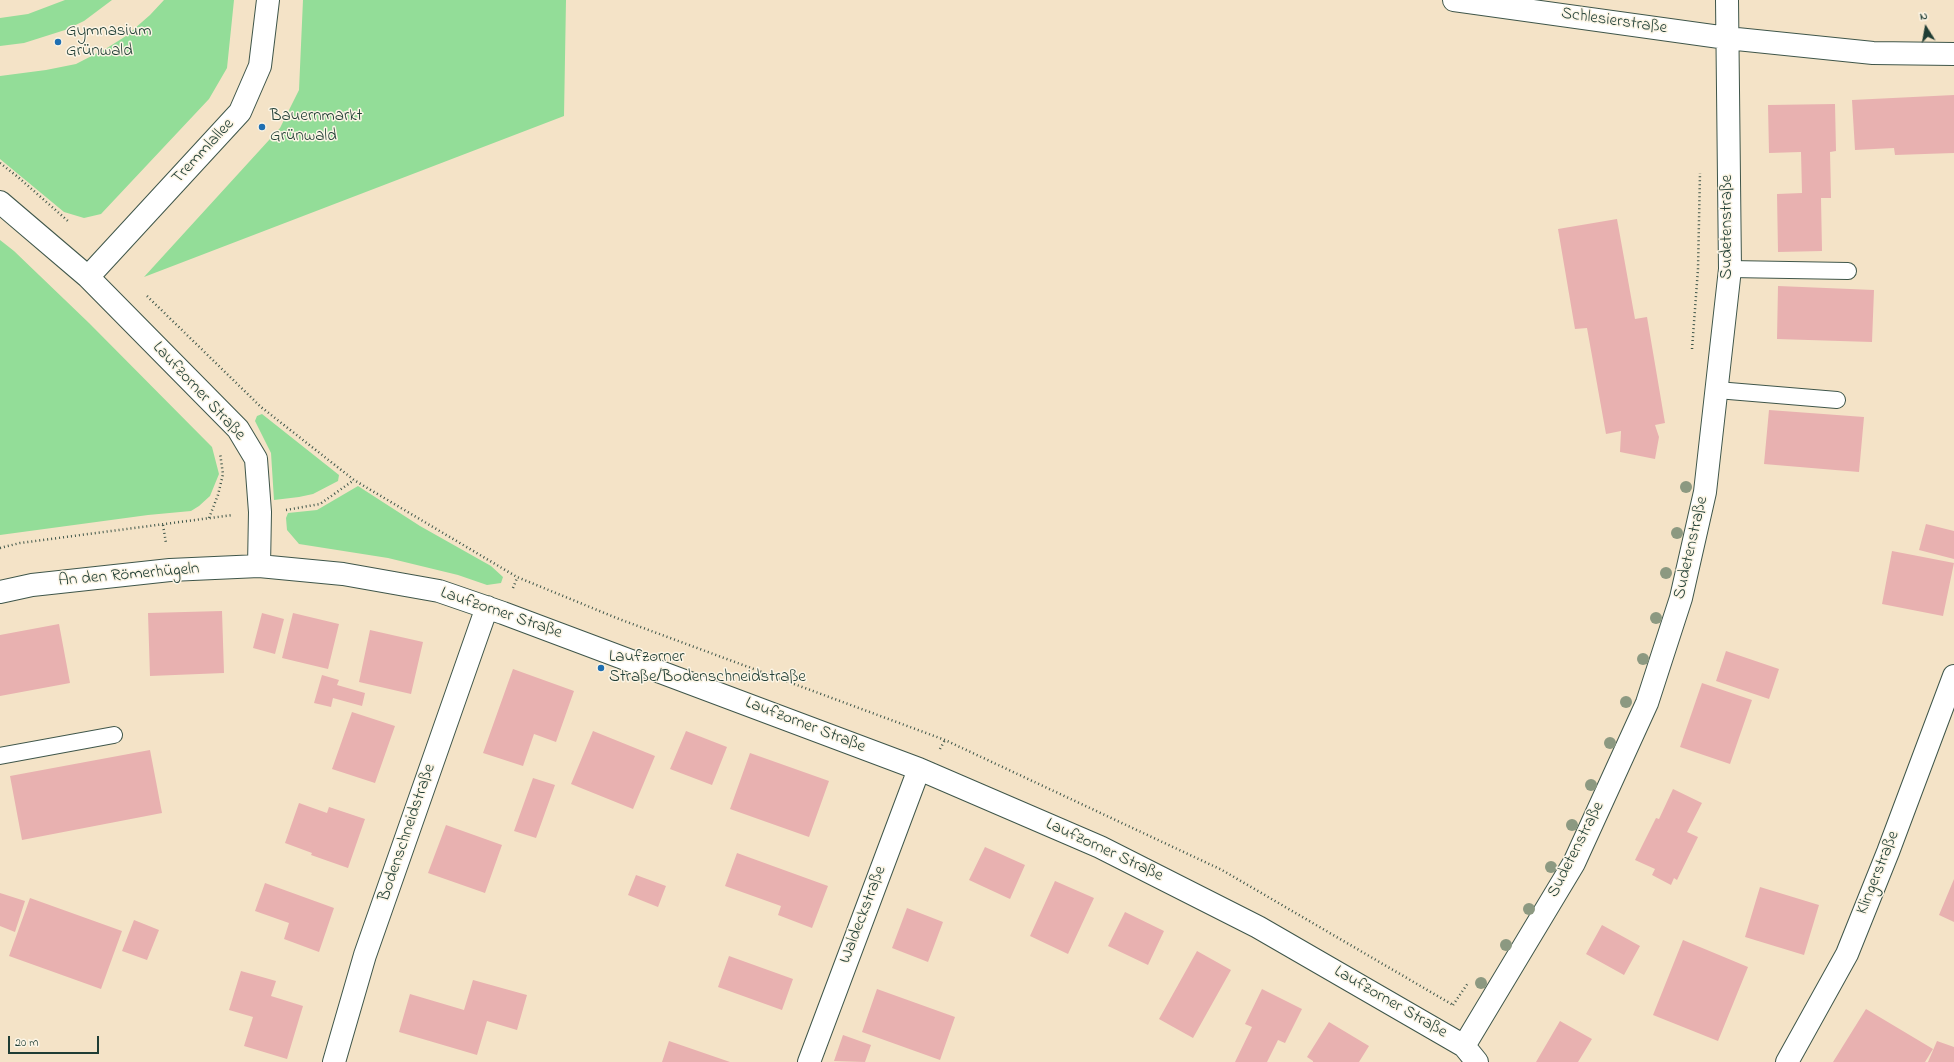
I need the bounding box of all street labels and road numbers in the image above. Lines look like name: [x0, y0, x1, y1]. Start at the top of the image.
street label: Schlesierstraße: [1560, 4, 1668, 40]
street label: Tremmlallee: [169, 115, 239, 189]
street label: Sudetenstraße: [1718, 175, 1738, 279]
street label: Laufzorner Straße: [147, 338, 249, 446]
street label: Sudetenstraße: [1670, 495, 1714, 601]
street label: An den Römerhügeln: [58, 560, 200, 592]
street label: Laufzorner Straße: [437, 584, 565, 644]
street label: Laufzorner Straße: [742, 694, 868, 758]
street label: Bodenschneidstraße: [375, 762, 441, 904]
street label: Sudetenstraße: [1544, 799, 1610, 901]
street label: Laufzorner Straße: [1042, 815, 1166, 887]
street label: Klingerstraße: [1853, 828, 1905, 918]
street label: Waldeckstraße: [836, 863, 892, 967]
street label: Laufzorner Straße: [1330, 962, 1450, 1044]

